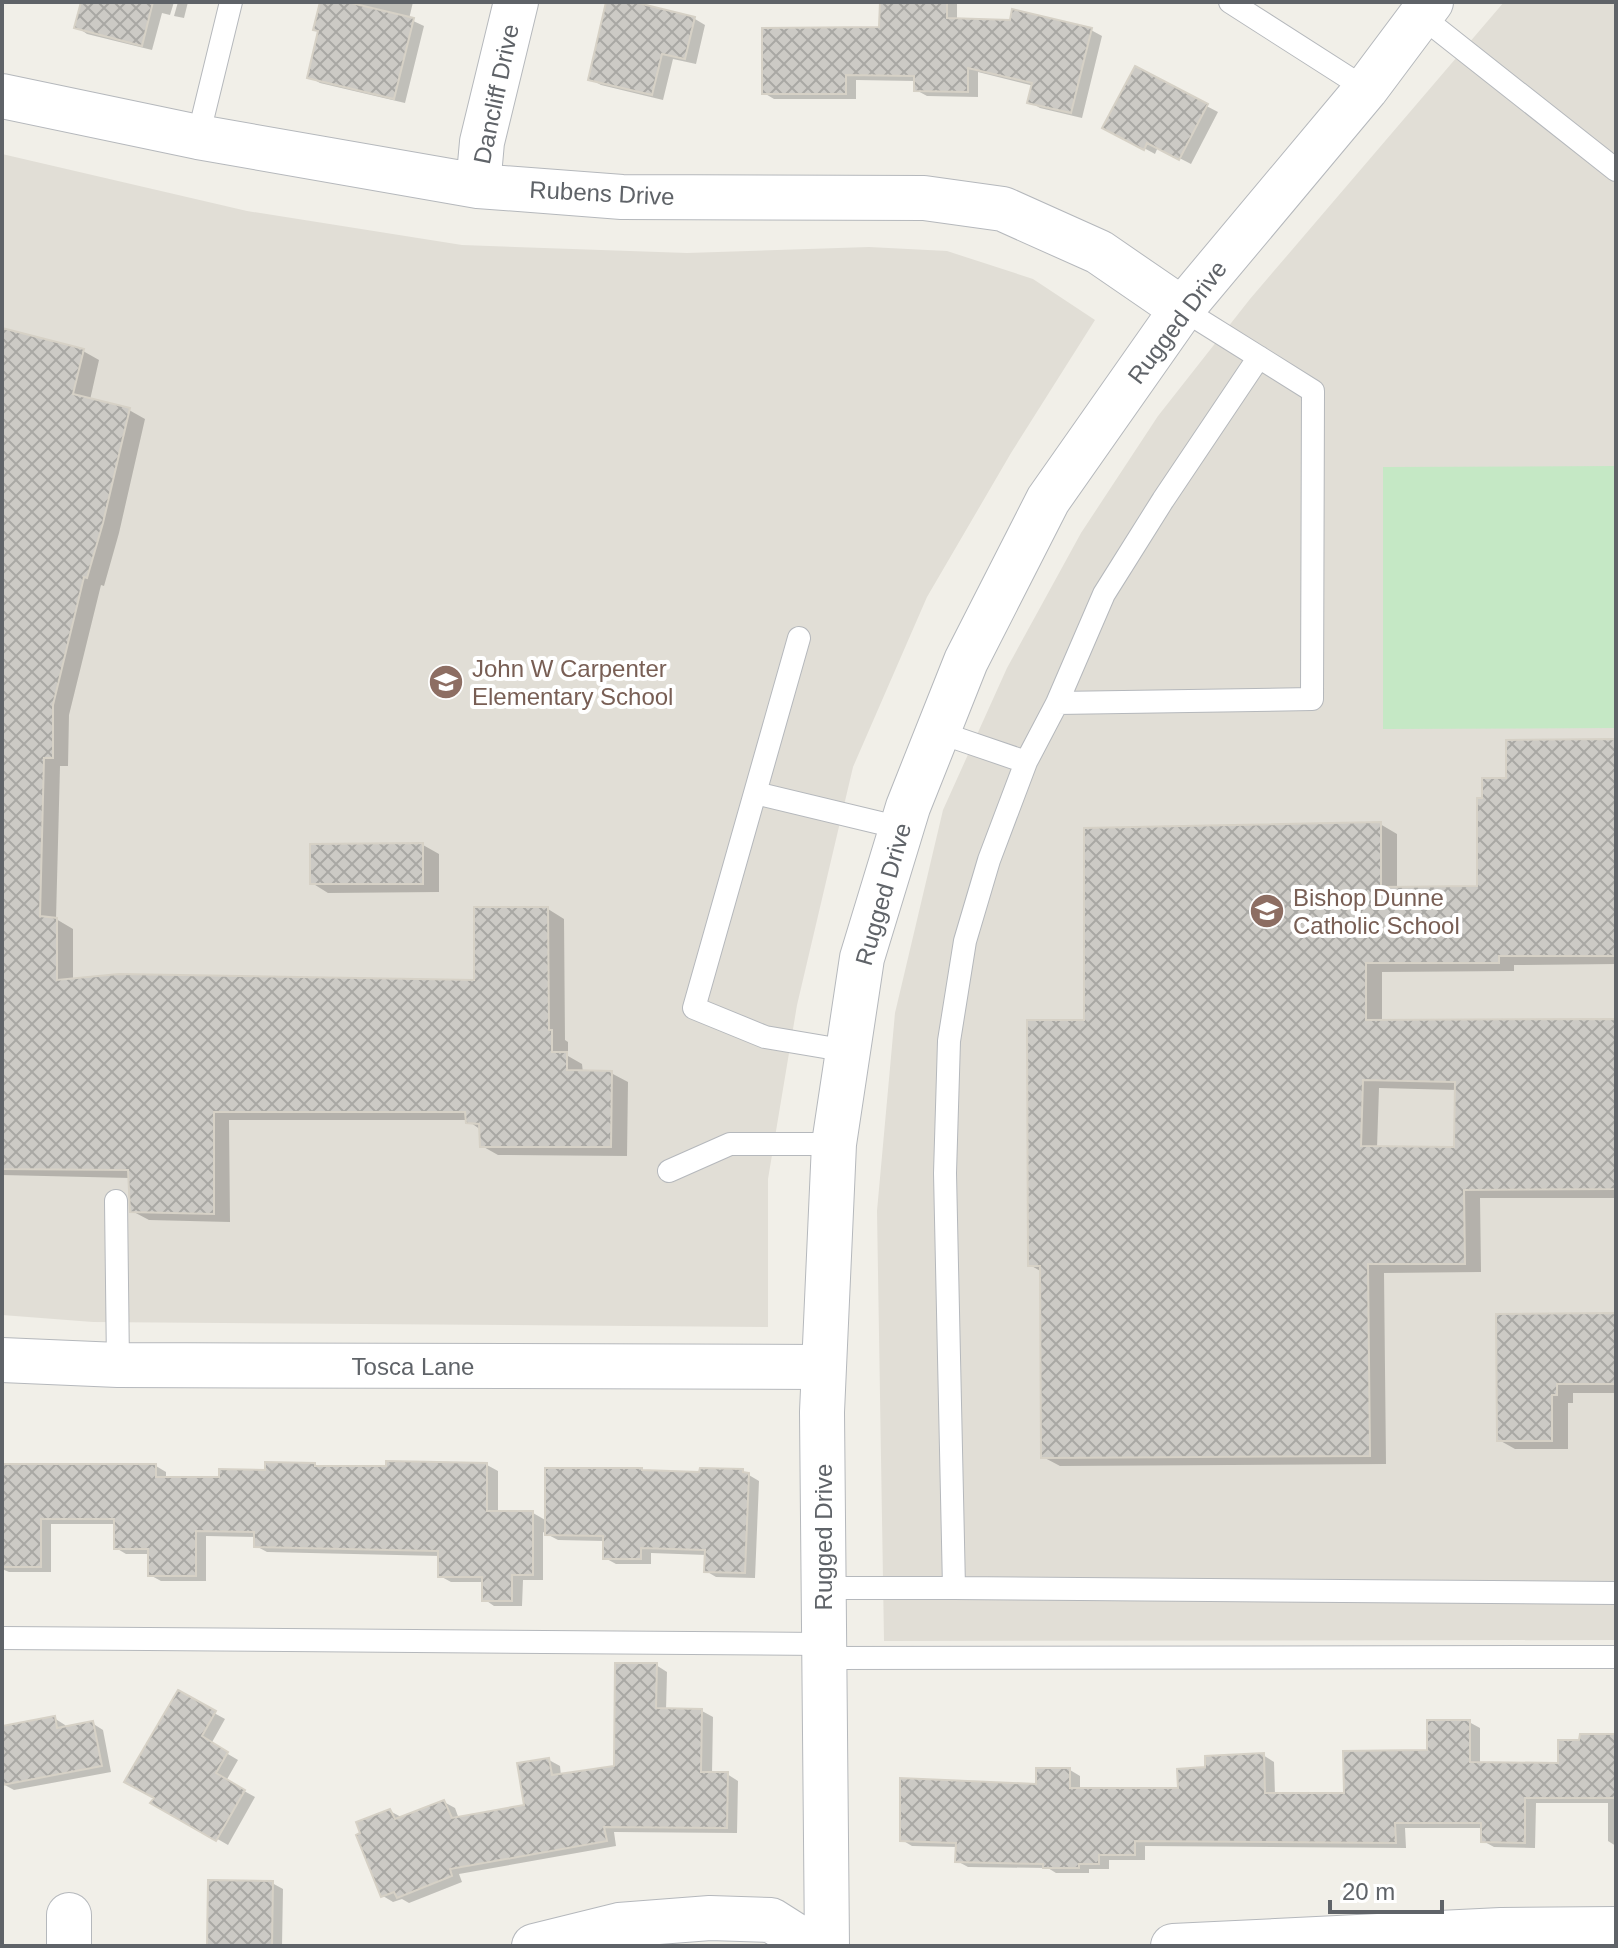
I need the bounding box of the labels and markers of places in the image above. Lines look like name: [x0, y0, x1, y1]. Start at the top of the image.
place label: John W Carpenter Elementary School: [472, 655, 673, 710]
school or university icon: John W Carpenter Elementary School: [427, 663, 465, 701]
place label: Bishop Dunne Catholic School: [1293, 884, 1460, 939]
school or university icon: Bishop Dunne Catholic School: [1248, 892, 1286, 930]

